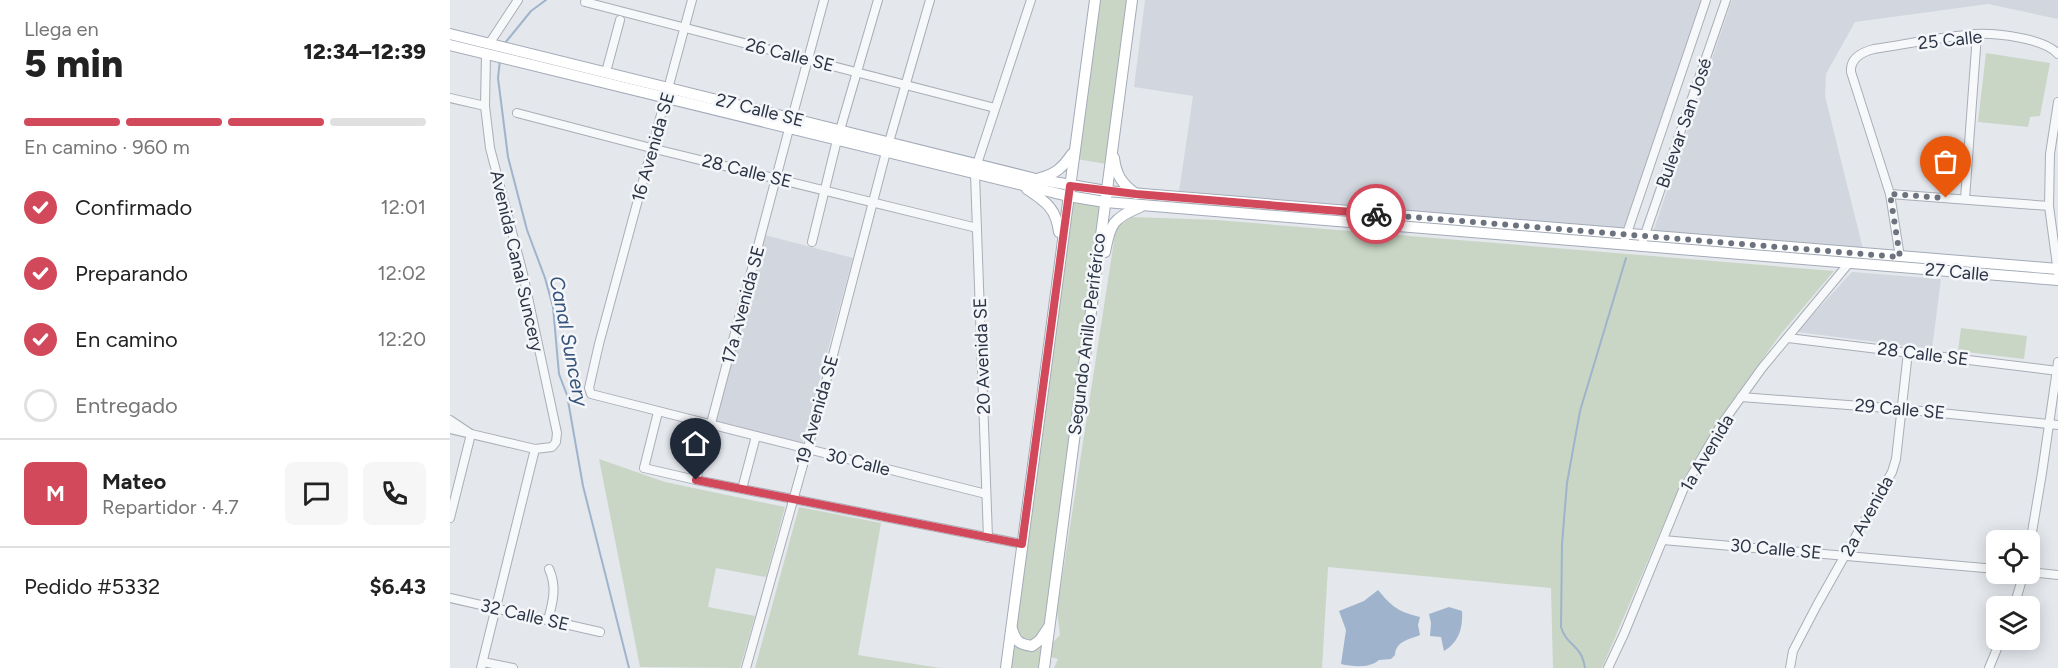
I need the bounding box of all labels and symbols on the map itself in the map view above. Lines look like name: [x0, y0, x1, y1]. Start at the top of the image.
street label: 25 Calle: [1917, 26, 1984, 54]
street label: 26 Calle SE: [743, 33, 837, 77]
street label: Bulevar San José: [1651, 55, 1717, 191]
street label: 27 Calle SE: [714, 88, 806, 132]
street label: 16 Avenida SE: [627, 90, 679, 204]
pin: [1920, 136, 1971, 198]
street label: 28 Calle SE: [700, 149, 794, 193]
street label: Avenida Canal Suncery: [485, 168, 549, 354]
courier: [1346, 184, 1406, 244]
street label: Segundo Anillo Periférico: [1064, 232, 1110, 436]
street label: 17a Avenida SE: [717, 243, 769, 367]
street label: 27 Calle: [1924, 258, 1990, 286]
water label: Canal Suncery: [545, 274, 594, 410]
street label: 20 Avenida SE: [969, 297, 995, 415]
street label: 28 Calle SE: [1876, 337, 1970, 371]
street label: 19 Avenida SE: [791, 353, 843, 467]
street label: 29 Calle SE: [1854, 394, 1946, 424]
street label: 1a Avenida: [1675, 410, 1739, 496]
pin: [670, 418, 721, 480]
street label: 30 Calle: [823, 443, 893, 481]
street label: 2a Avenida: [1836, 472, 1898, 560]
street label: 30 Calle SE: [1729, 534, 1823, 564]
street label: 32 Calle SE: [478, 594, 572, 636]

